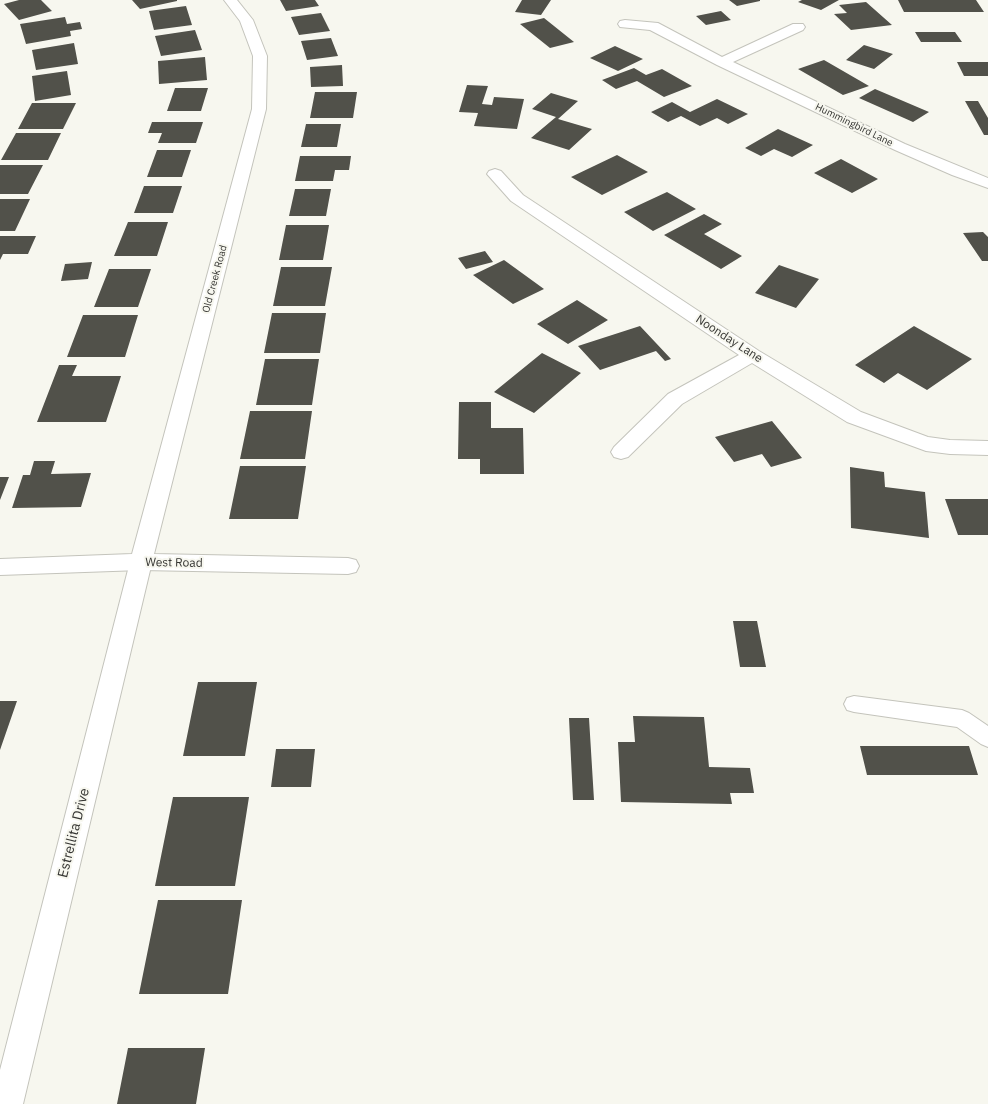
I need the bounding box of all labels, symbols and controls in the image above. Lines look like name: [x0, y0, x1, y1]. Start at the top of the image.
street label: Hummingbird Lane: [813, 101, 895, 149]
street label: Old Creek Road: [200, 244, 230, 314]
street label: Noonday Lane: [693, 312, 765, 366]
street label: West Road: [145, 555, 203, 571]
street label: Estrellita Drive: [55, 786, 93, 880]

